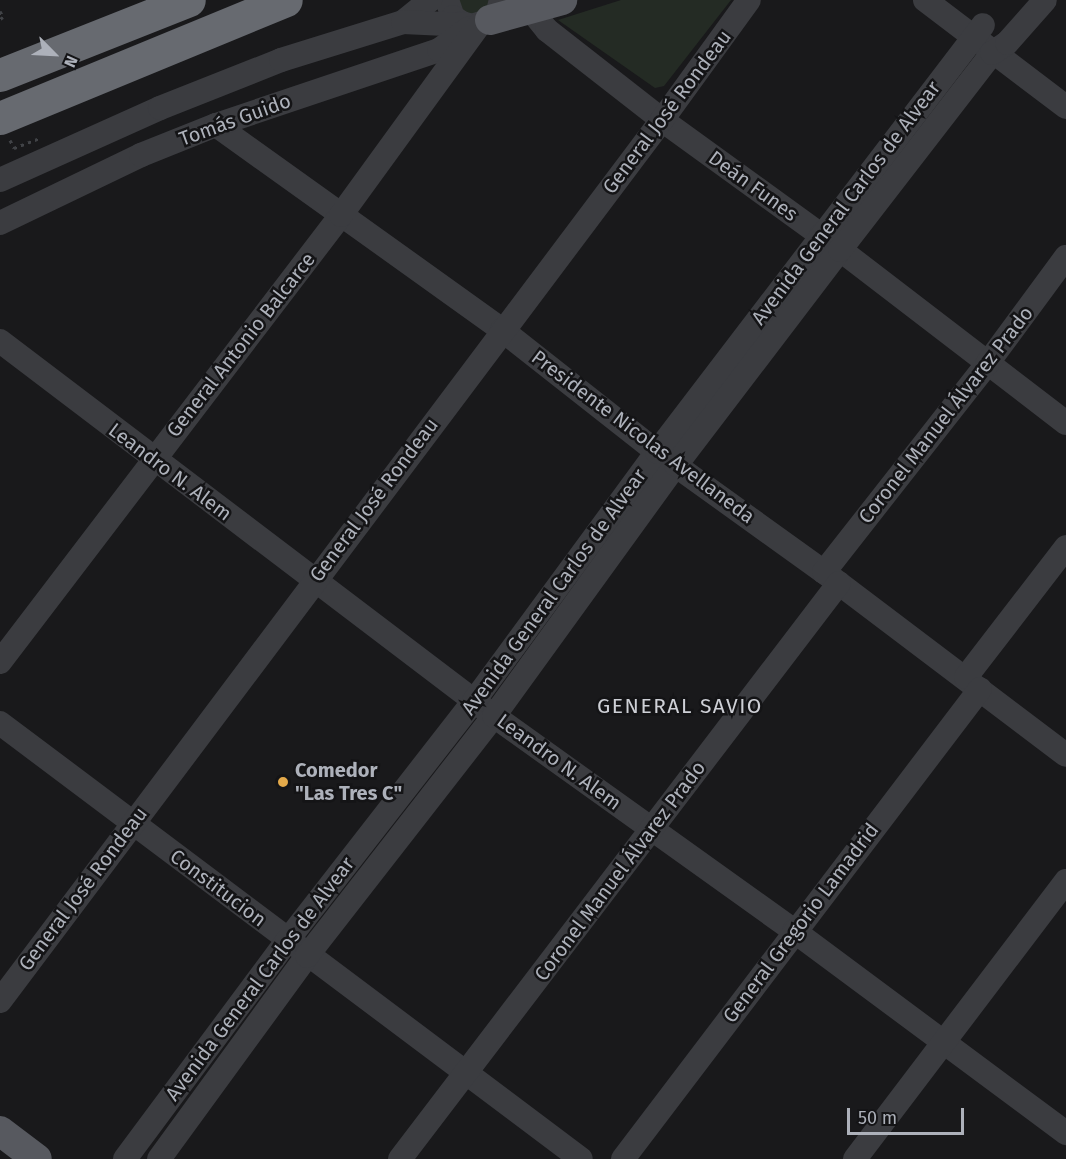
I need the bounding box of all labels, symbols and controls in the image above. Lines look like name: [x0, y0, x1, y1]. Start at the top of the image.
north arrow: [24, 24, 84, 84]
street label: General José Rondeau: [598, 25, 736, 199]
text: N: [60, 53, 82, 70]
street label: Avenida General Carlos de Alvear: [747, 77, 945, 329]
street label: Tomás Guido: [176, 89, 294, 151]
street label: Deán Funes: [704, 146, 802, 226]
street label: General Antonio Balcarce: [162, 248, 320, 442]
street label: Coronel Manuel Álvarez Prado: [854, 302, 1038, 528]
street label: Presidente Nicolas Avellaneda: [527, 345, 759, 529]
street label: General José Rondeau: [305, 413, 443, 587]
street label: Leandro N. Alem: [104, 418, 236, 526]
street label: Avenida General Carlos de Alvear: [457, 464, 651, 720]
district label: GENERAL SAVIO: [597, 693, 763, 719]
street label: Leandro N. Alem: [492, 709, 626, 815]
street label: Coronel Manuel Álvarez Prado: [529, 756, 711, 986]
place label: Comedor "Las Tres C": [295, 759, 402, 806]
marker: Comedor "Las Tres C": [276, 775, 290, 789]
street label: General José Rondeau: [14, 802, 152, 976]
street label: General Gregorio Lamadrid: [718, 818, 884, 1028]
street label: Constitucion: [165, 844, 271, 932]
street label: Avenida General Carlos de Alvear: [161, 853, 359, 1105]
scale bar: [850, 1096, 967, 1134]
text: 50 m: [858, 1107, 897, 1129]

